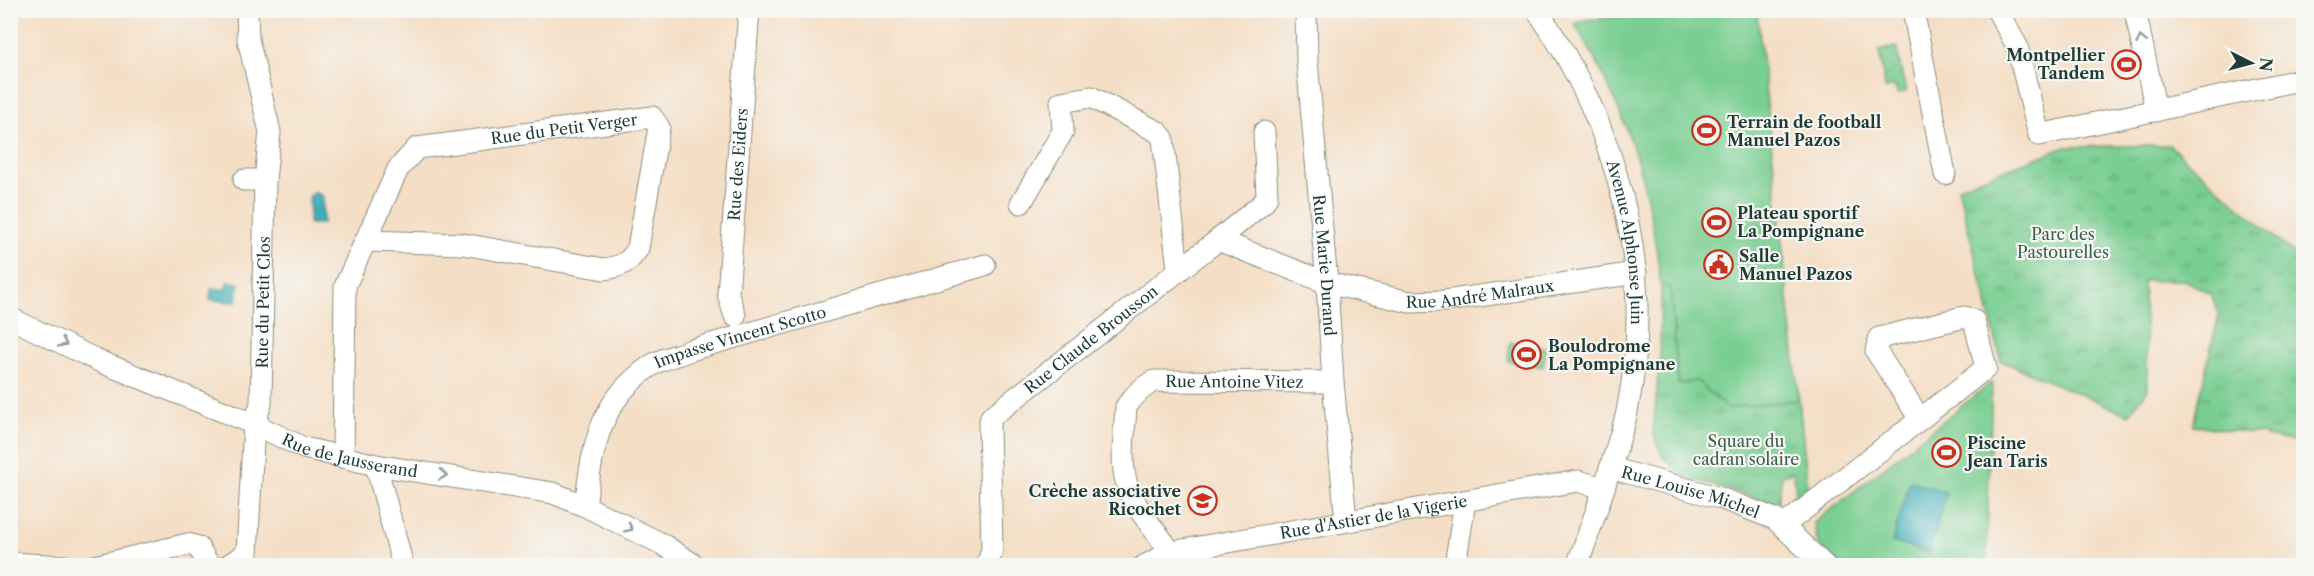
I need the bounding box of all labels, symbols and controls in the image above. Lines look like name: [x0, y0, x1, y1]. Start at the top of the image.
north arrow: [2221, 33, 2281, 93]
one-way arrow: [2135, 35, 2148, 45]
place label: Montpellier Tandem: [2006, 45, 2105, 83]
sports icon: Montpellier Tandem: [2110, 48, 2142, 80]
text: N: [2255, 57, 2277, 73]
street label: Rue des Eiders: [723, 107, 752, 222]
street label: Rue du Petit Verger: [490, 109, 639, 148]
place label: Terrain de football Manuel Pazos: [1727, 112, 1882, 150]
sports icon: Terrain de football Manuel Pazos: [1690, 115, 1722, 147]
street label: Avenue Alphonse Juin: [1602, 156, 1647, 325]
street label: Rue Marie Durand: [1309, 194, 1340, 337]
place label: Plateau sportif La Pompignane: [1737, 203, 1865, 241]
sports icon: Plateau sportif La Pompignane: [1700, 206, 1732, 238]
park label: Parc des Pastourelles: [2017, 224, 2109, 262]
street label: Rue du Petit Clos: [252, 236, 274, 368]
place label: Salle Manuel Pazos: [1739, 246, 1852, 284]
public building icon: Salle Manuel Pazos: [1702, 249, 1734, 281]
street label: Rue André Malraux: [1406, 275, 1556, 312]
street label: Rue Claude Brousson: [1020, 281, 1162, 398]
street label: Impasse Vincent Scotto: [651, 301, 829, 372]
one-way arrow: [57, 336, 68, 348]
place label: Boulodrome La Pompignane: [1548, 336, 1676, 374]
sports icon: Boulodrome La Pompignane: [1511, 339, 1543, 371]
street label: Rue Antoine Vitez: [1165, 371, 1304, 392]
street label: Rue de Jausserand: [279, 429, 419, 481]
park label: Square du cadran solaire: [1693, 431, 1799, 469]
place label: Piscine Jean Taris: [1964, 433, 2048, 471]
sports icon: Piscine Jean Taris: [1930, 436, 1962, 468]
street label: Rue Louise Michel: [1619, 462, 1763, 522]
one-way arrow: [439, 469, 448, 481]
place label: Crèche associative Ricochet: [1029, 481, 1182, 519]
school or university icon: Crèche associative Ricochet: [1186, 484, 1218, 516]
street label: Rue d'Astier de la Vigerie: [1278, 490, 1469, 543]
one-way arrow: [623, 521, 634, 532]

